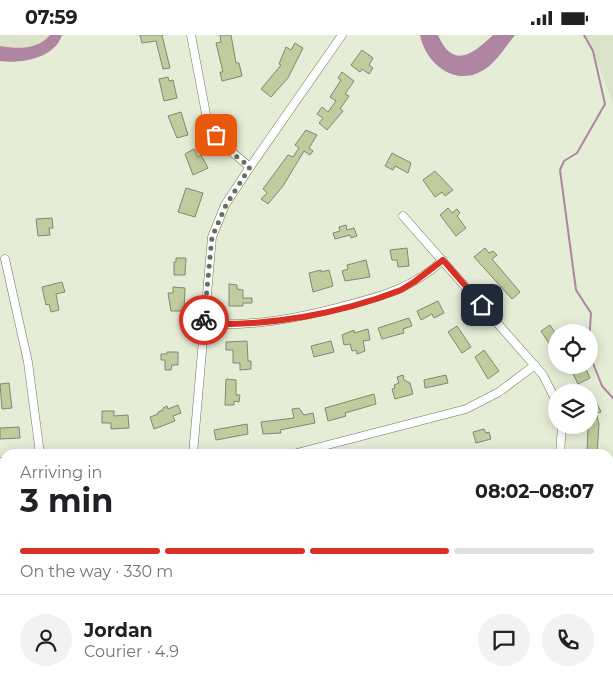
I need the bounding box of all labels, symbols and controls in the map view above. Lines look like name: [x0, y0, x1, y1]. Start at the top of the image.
text: 07:59: [25, 6, 78, 29]
pin: [195, 114, 237, 156]
icon: bag: [202, 121, 230, 149]
pin: [461, 284, 503, 326]
icon: home: [468, 291, 496, 319]
courier: [179, 295, 229, 345]
icon: bike: [190, 306, 218, 334]
map controls: [548, 324, 598, 434]
button: locate: [548, 324, 598, 374]
button: layers: [548, 384, 598, 434]
text: Arriving in: [20, 463, 102, 482]
text: 08:02–08:07: [475, 480, 594, 503]
text: 3 min: [20, 481, 113, 520]
text: On the way · 330 m: [20, 562, 173, 581]
button: person: [20, 614, 72, 666]
button: chat: [478, 614, 530, 666]
button: phone: [542, 614, 594, 666]
text: Jordan: [84, 619, 153, 642]
text: Courier · 4.9: [84, 642, 179, 661]

